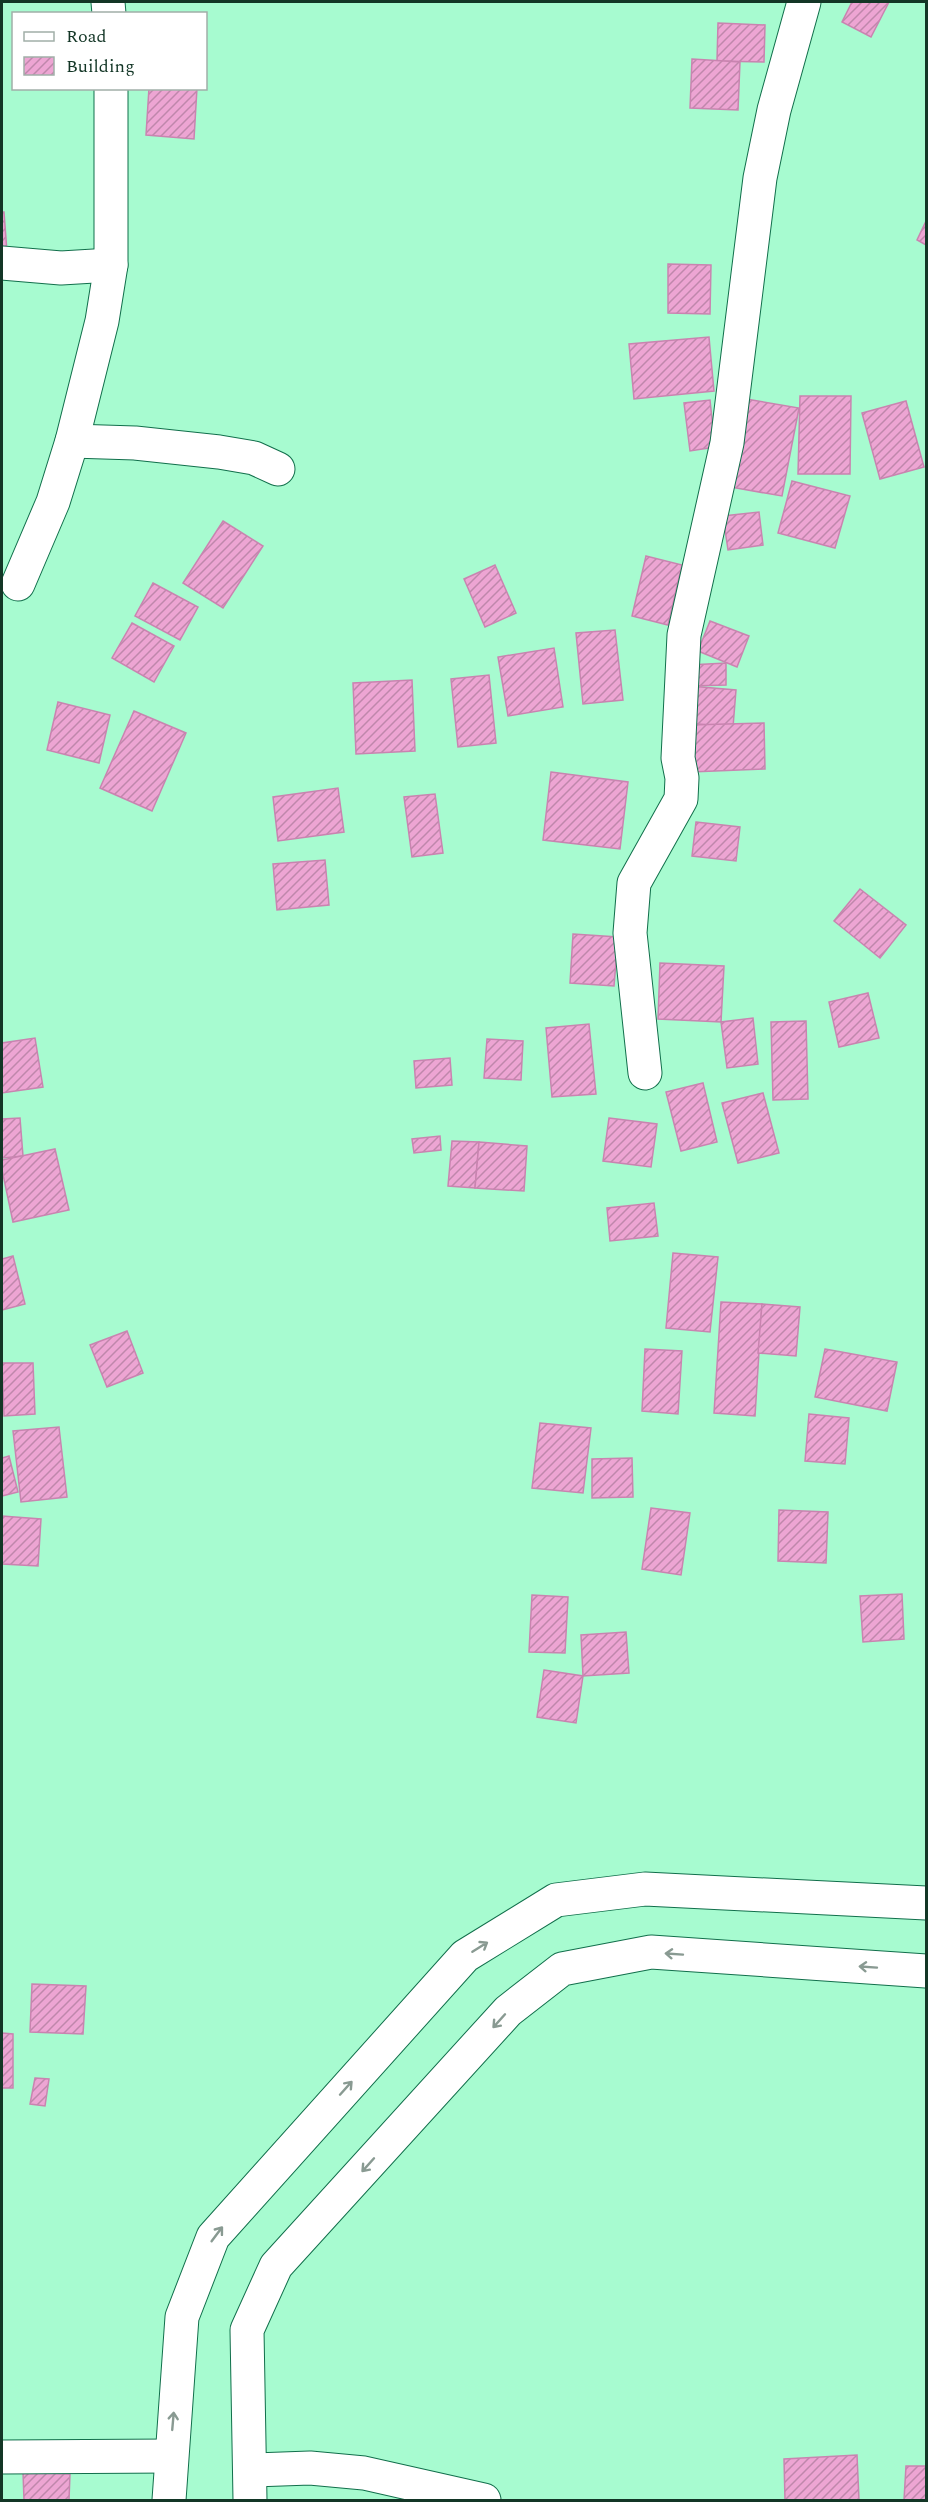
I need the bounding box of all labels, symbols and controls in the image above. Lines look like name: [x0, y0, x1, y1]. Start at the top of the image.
legend: [12, 12, 207, 90]
text: Road: [66, 23, 107, 50]
text: Building: [66, 53, 135, 80]
one-way arrow: [471, 1940, 488, 1952]
one-way arrow: [664, 1948, 684, 1959]
one-way arrow: [859, 1962, 879, 1973]
one-way arrow: [492, 2013, 506, 2028]
one-way arrow: [339, 2081, 353, 2096]
one-way arrow: [361, 2157, 375, 2172]
one-way arrow: [210, 2226, 223, 2242]
one-way arrow: [168, 2412, 179, 2432]

